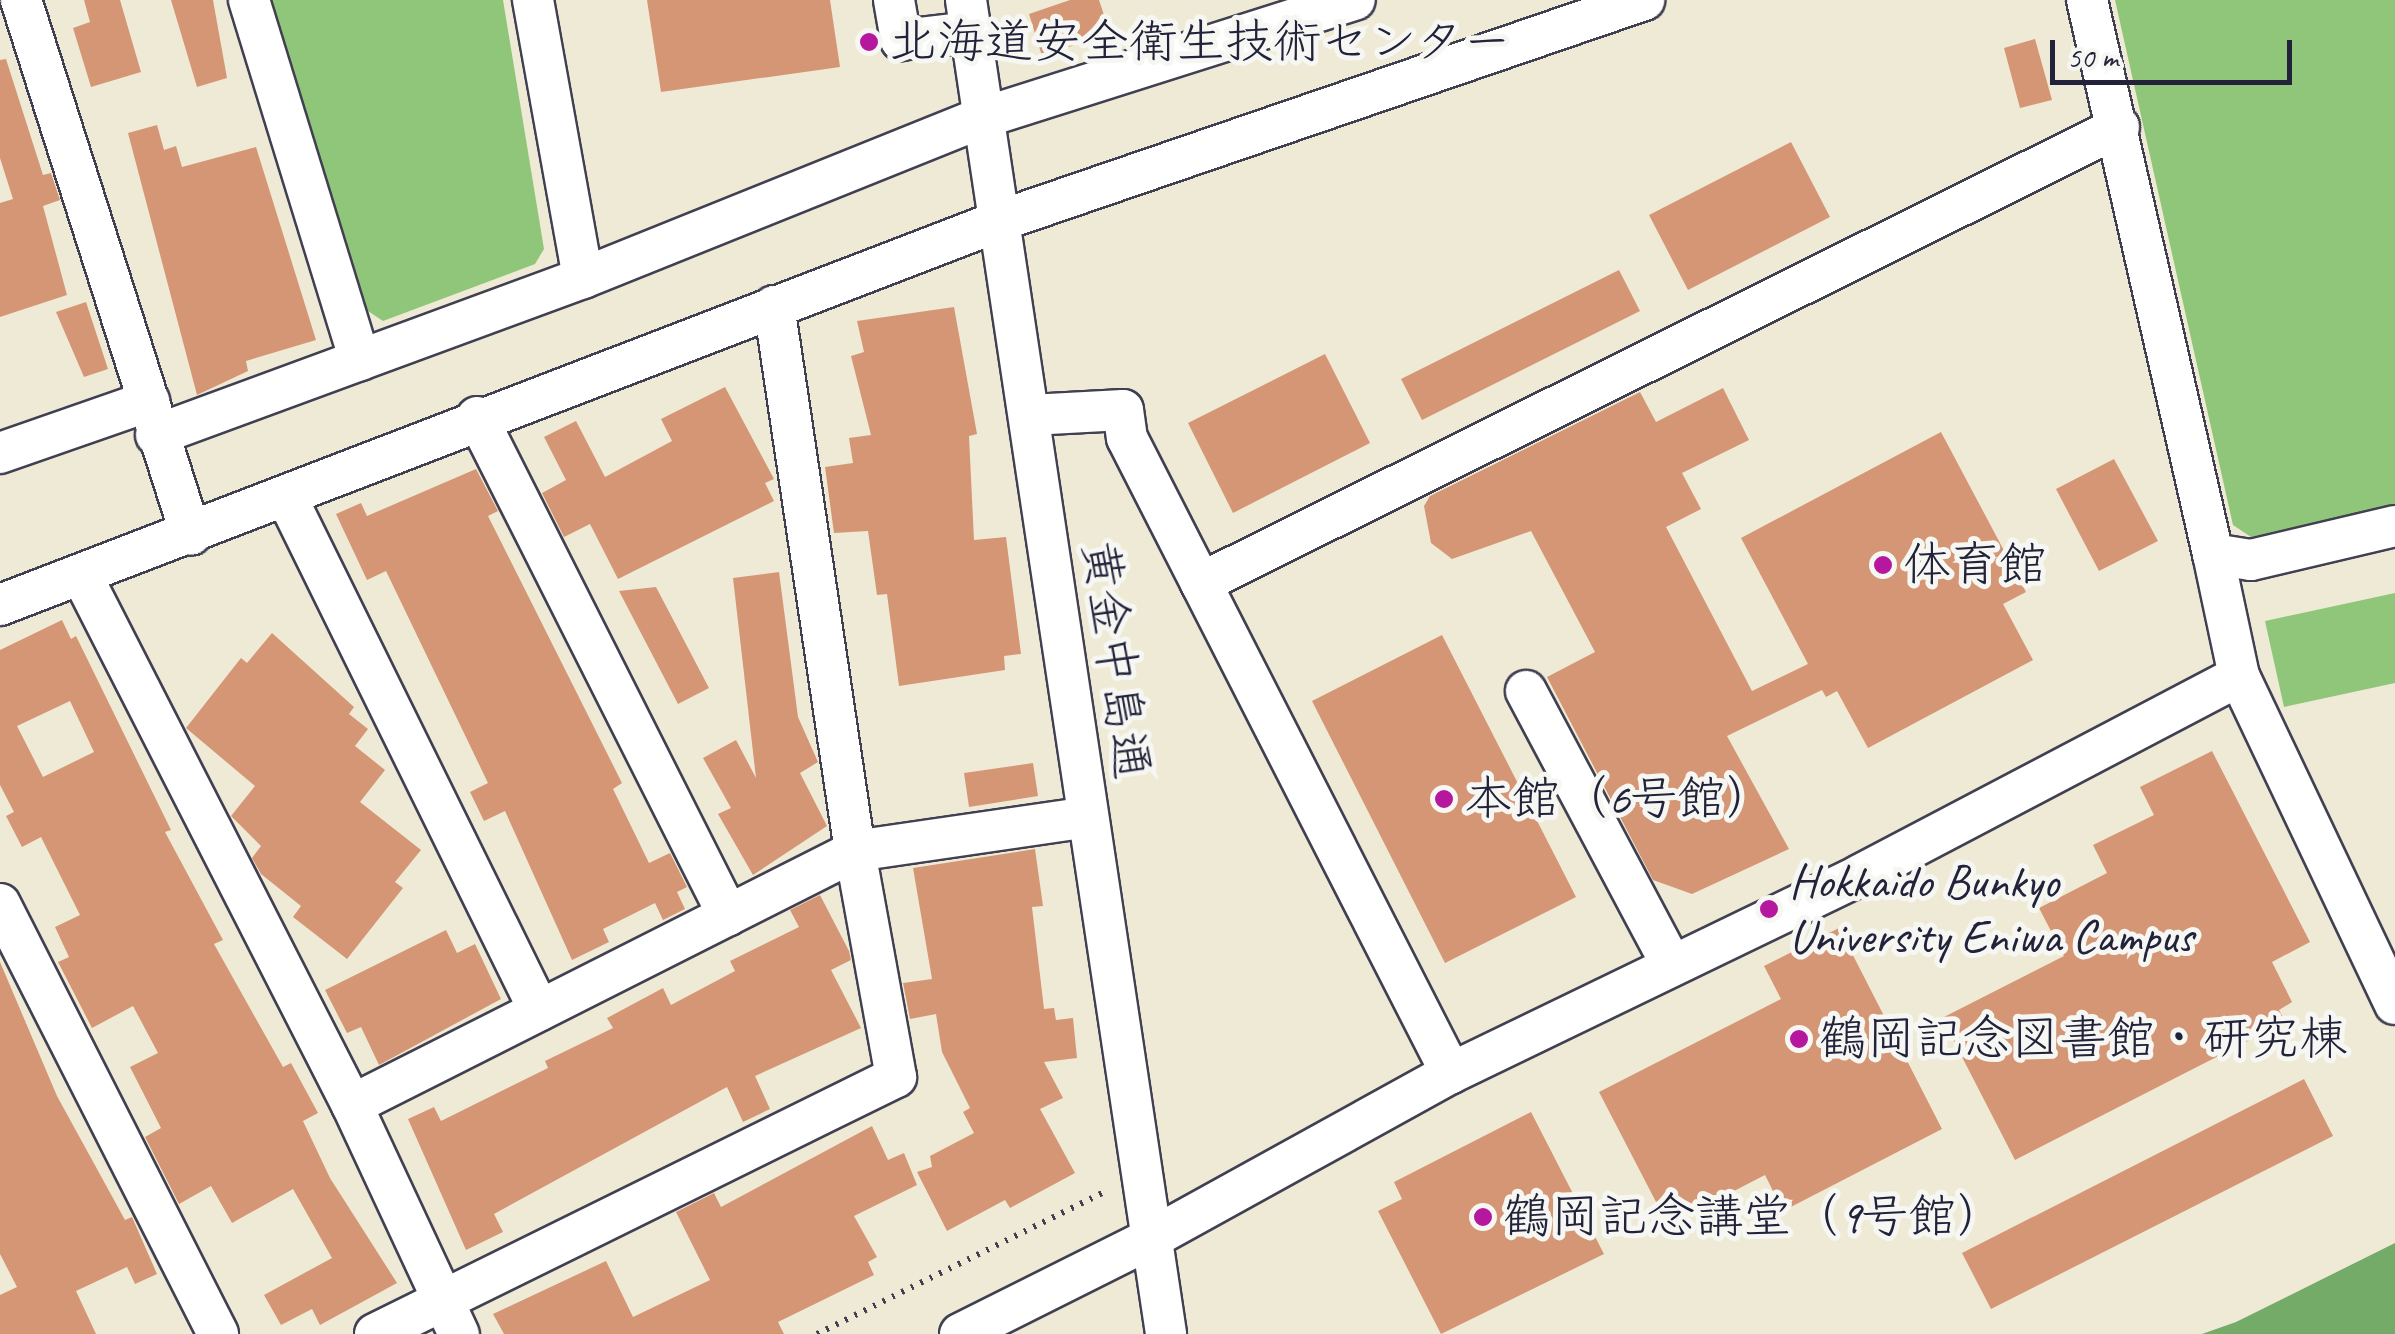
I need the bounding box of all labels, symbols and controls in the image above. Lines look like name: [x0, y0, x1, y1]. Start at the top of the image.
place label: 北海道安全衛生技術センター: [889, 13, 1513, 71]
scale bar: [2055, 20, 2298, 82]
marker: 北海道安全衛生技術センター: [858, 31, 880, 53]
text: 50 m: [2067, 38, 2118, 76]
place label: 体育館: [1903, 536, 2047, 594]
street label: 黄金中島通: [1071, 537, 1161, 783]
marker: 体育館: [1872, 554, 1894, 576]
place label: 本館（6号館）: [1464, 770, 1774, 828]
marker: 本館（6号館）: [1433, 788, 1455, 810]
place label: Hokkaido Bunkyo University Eniwa Campus: [1789, 852, 2195, 965]
marker: Hokkaido Bunkyo University Eniwa Campus: [1758, 898, 1780, 920]
place label: 鶴岡記念図書館・研究棟: [1819, 1010, 2347, 1068]
marker: 鶴岡記念図書館・研究棟: [1788, 1028, 1810, 1050]
place label: 鶴岡記念講堂（9号館）: [1503, 1188, 2005, 1246]
marker: 鶴岡記念講堂（9号館）: [1472, 1206, 1494, 1228]

